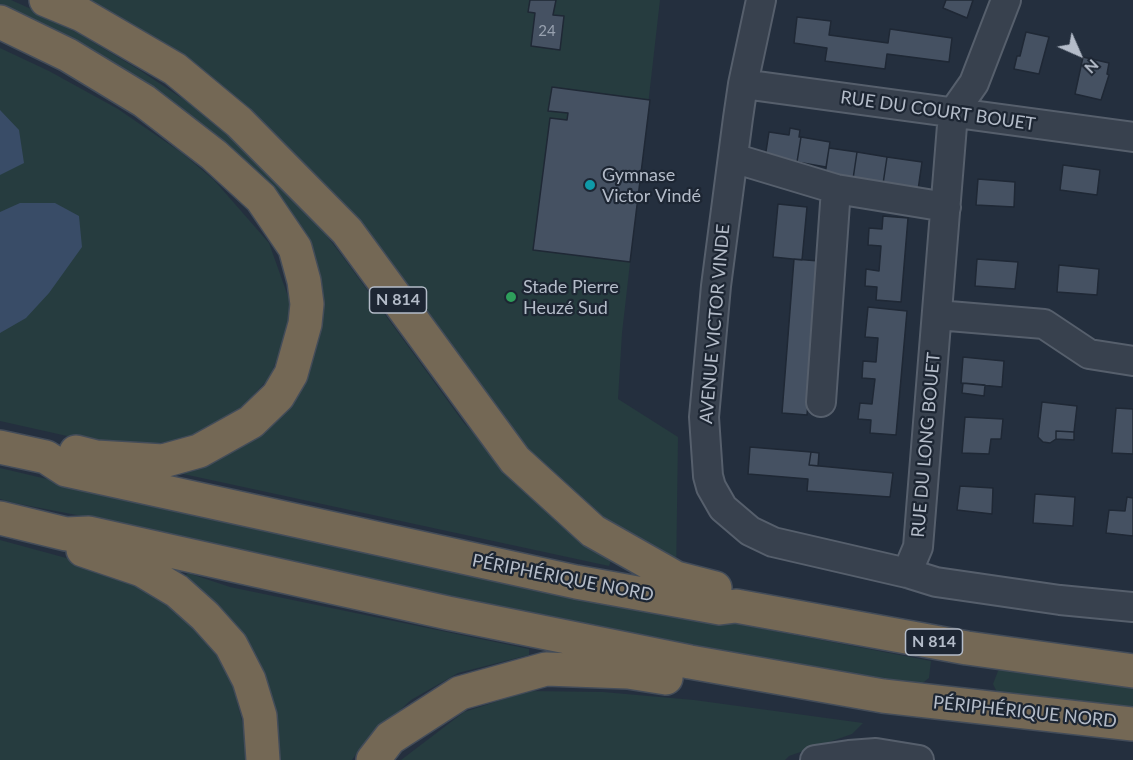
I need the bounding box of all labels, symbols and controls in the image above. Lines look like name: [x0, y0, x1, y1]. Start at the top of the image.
house number: 24: [538, 22, 556, 40]
north arrow: [1049, 24, 1109, 84]
text: N: [1081, 56, 1103, 78]
street label: RUE DU COURT BOUET: [839, 87, 1037, 135]
place label: Gymnase Victor Vindé: [602, 164, 701, 207]
marker: Gymnase Victor Vindé: [583, 178, 597, 192]
street label: AVENUE VICTOR VINDE: [696, 223, 734, 425]
place label: Stade Pierre Heuzé Sud: [523, 276, 619, 318]
road number: N 814: [370, 287, 426, 313]
marker: Stade Pierre Heuzé Sud: [504, 290, 518, 304]
street label: RUE DU LONG BOUET: [907, 351, 945, 539]
street label: PÉRIPHÉRIQUE NORD: [470, 550, 656, 606]
road number: N 814: [906, 629, 962, 655]
street label: PÉRIPHÉRIQUE NORD: [932, 692, 1118, 732]

